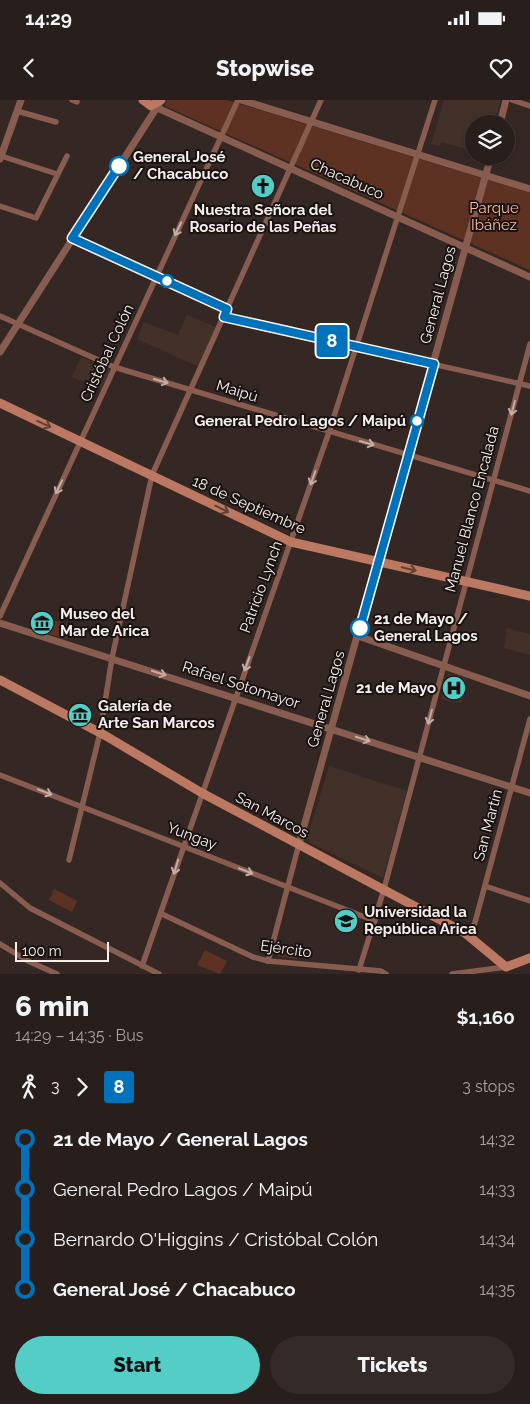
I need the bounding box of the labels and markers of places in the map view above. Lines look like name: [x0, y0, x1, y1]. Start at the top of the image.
place label: General José / Chacabuco: [133, 148, 228, 183]
marker: General José / Chacabuco: [109, 156, 129, 176]
church icon: Nuestra Señora del Rosario de las Peñas: [250, 173, 276, 199]
place label: Nuestra Señora del Rosario de las Peñas: [189, 201, 337, 236]
unlabelled marker: [160, 274, 174, 288]
place label: General Pedro Lagos / Maipú: [194, 412, 406, 430]
marker: General Pedro Lagos / Maipú: [410, 414, 424, 428]
place label: Museo del Mar de Arica: [60, 605, 150, 640]
museum icon: Museo del Mar de Arica: [29, 610, 55, 636]
place label: 21 de Mayo / General Lagos: [374, 610, 478, 645]
marker: 21 de Mayo / General Lagos: [350, 618, 370, 638]
hospital icon: 21 de Mayo: [441, 675, 467, 701]
place label: 21 de Mayo: [356, 679, 436, 697]
place label: Galería de Arte San Marcos: [98, 697, 215, 732]
museum icon: Galería de Arte San Marcos: [67, 702, 93, 728]
place label: Universidad la República Arica: [364, 903, 477, 938]
school or university icon: Universidad la República Arica: [333, 908, 359, 934]

